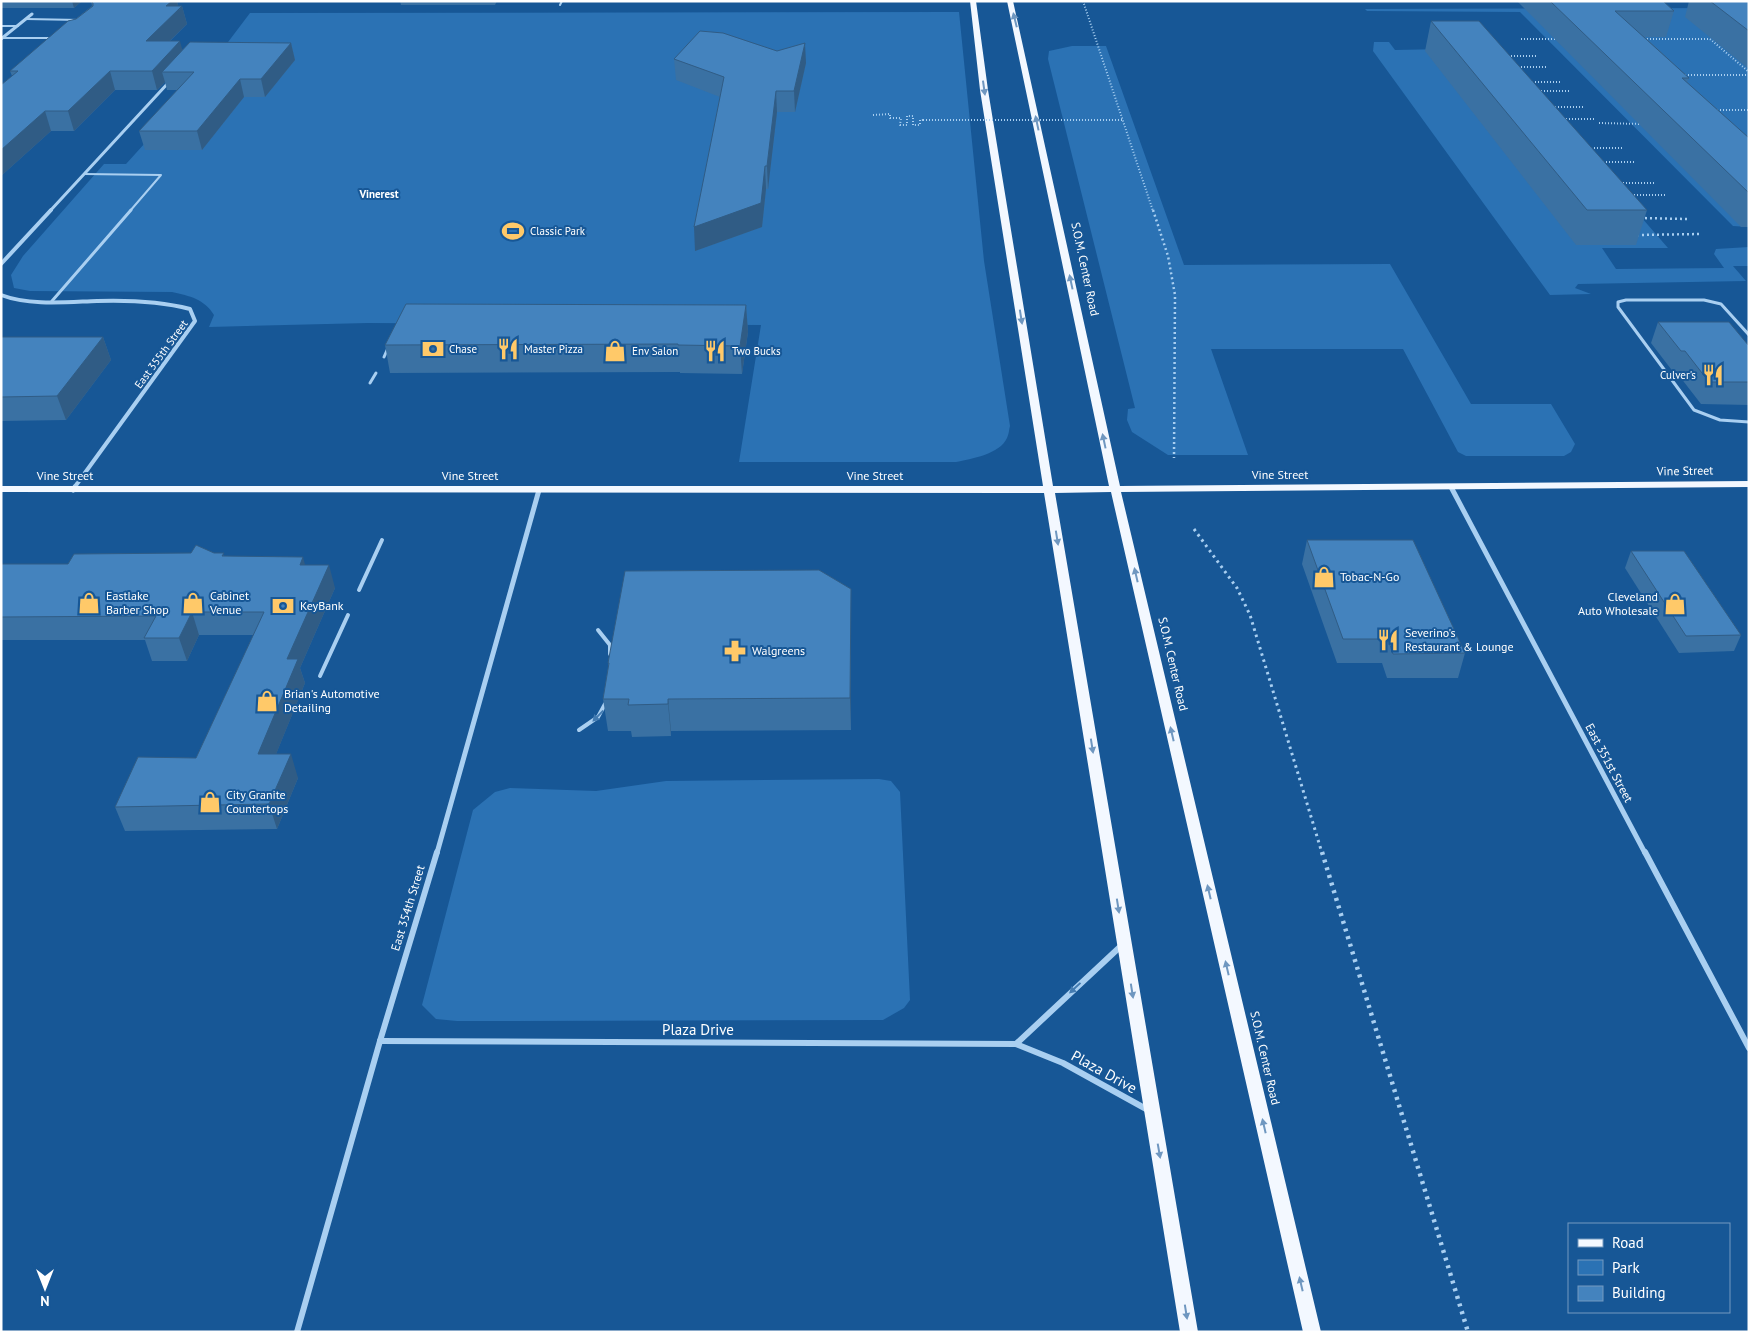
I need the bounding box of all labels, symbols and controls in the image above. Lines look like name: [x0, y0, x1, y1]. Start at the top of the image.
one-way arrow: [1011, 13, 1019, 28]
one-way arrow: [980, 80, 988, 96]
one-way arrow: [1033, 115, 1041, 131]
district label: Vinerest: [358, 187, 399, 201]
sports icon: Classic Park: [500, 218, 526, 244]
street label: S.O.M. Center Road: [1068, 221, 1103, 317]
place label: Classic Park: [530, 224, 586, 238]
one-way arrow: [1067, 275, 1075, 290]
one-way arrow: [1017, 310, 1025, 326]
street label: East 355th Street: [131, 317, 191, 391]
bank icon: Chase: [420, 336, 446, 362]
restaurant icon: Master Pizza: [495, 336, 521, 362]
shop icon: Env Salon: [602, 338, 628, 364]
restaurant icon: Two Bucks: [702, 338, 728, 364]
place label: Chase: [449, 342, 477, 356]
place label: Master Pizza: [524, 342, 583, 356]
place label: Env Salon: [632, 344, 678, 358]
place label: Two Bucks: [732, 344, 781, 358]
restaurant icon: Culver's: [1700, 362, 1726, 388]
place label: Culver's: [1660, 368, 1696, 382]
one-way arrow: [1100, 433, 1108, 449]
street label: Vine Street: [1656, 463, 1713, 479]
street label: Vine Street: [1251, 467, 1308, 482]
street label: Vine Street: [36, 468, 93, 483]
street label: Vine Street: [441, 468, 498, 483]
street label: Vine Street: [846, 468, 903, 483]
one-way arrow: [1053, 530, 1061, 546]
shop icon: Tobac-N-Go: [1311, 564, 1337, 590]
one-way arrow: [1131, 567, 1139, 583]
place label: Tobac-N-Go: [1340, 569, 1399, 584]
place label: Eastlake Barber Shop: [106, 588, 169, 617]
place label: Cabinet Venue: [209, 588, 249, 617]
place label: Cleveland Auto Wholesale: [1578, 589, 1658, 618]
shop icon: Eastlake Barber Shop: [76, 590, 102, 616]
shop icon: Cabinet Venue: [180, 590, 206, 616]
shop icon: Cleveland Auto Wholesale: [1662, 591, 1688, 617]
bank icon: KeyBank: [270, 593, 296, 619]
place label: KeyBank: [300, 598, 344, 613]
street label: S.O.M. Center Road: [1155, 616, 1192, 712]
place label: Severino's Restaurant & Lounge: [1405, 625, 1514, 654]
restaurant icon: Severino's Restaurant & Lounge: [1375, 627, 1401, 653]
pharmacy icon: Walgreens: [722, 638, 748, 664]
place label: Walgreens: [752, 643, 805, 658]
place label: Brian's Automotive Detailing: [284, 686, 380, 715]
shop icon: Brian's Automotive Detailing: [254, 688, 280, 714]
one-way arrow: [592, 710, 604, 722]
street label: East 351st Street: [1582, 721, 1637, 805]
one-way arrow: [1168, 726, 1176, 741]
one-way arrow: [1088, 738, 1096, 754]
place label: City Granite Countertops: [226, 787, 288, 816]
shop icon: City Granite Countertops: [197, 789, 223, 815]
street label: East 354th Street: [387, 863, 428, 953]
one-way arrow: [1205, 884, 1213, 899]
one-way arrow: [1115, 899, 1123, 915]
one-way arrow: [1223, 960, 1231, 975]
one-way arrow: [1070, 982, 1082, 994]
one-way arrow: [1129, 983, 1137, 999]
street label: S.O.M. Center Road: [1247, 1010, 1284, 1106]
street label: Plaza Drive: [662, 1020, 734, 1039]
street label: Plaza Drive: [1068, 1046, 1140, 1097]
one-way arrow: [1260, 1119, 1268, 1134]
one-way arrow: [1156, 1144, 1164, 1160]
legend: [1568, 1223, 1730, 1313]
text: Road: [1612, 1233, 1644, 1252]
text: Park: [1612, 1258, 1640, 1277]
north arrow: [20, 1263, 70, 1313]
one-way arrow: [1297, 1277, 1305, 1292]
text: Building: [1612, 1283, 1666, 1302]
text: N: [40, 1292, 50, 1310]
one-way arrow: [1182, 1304, 1190, 1320]

